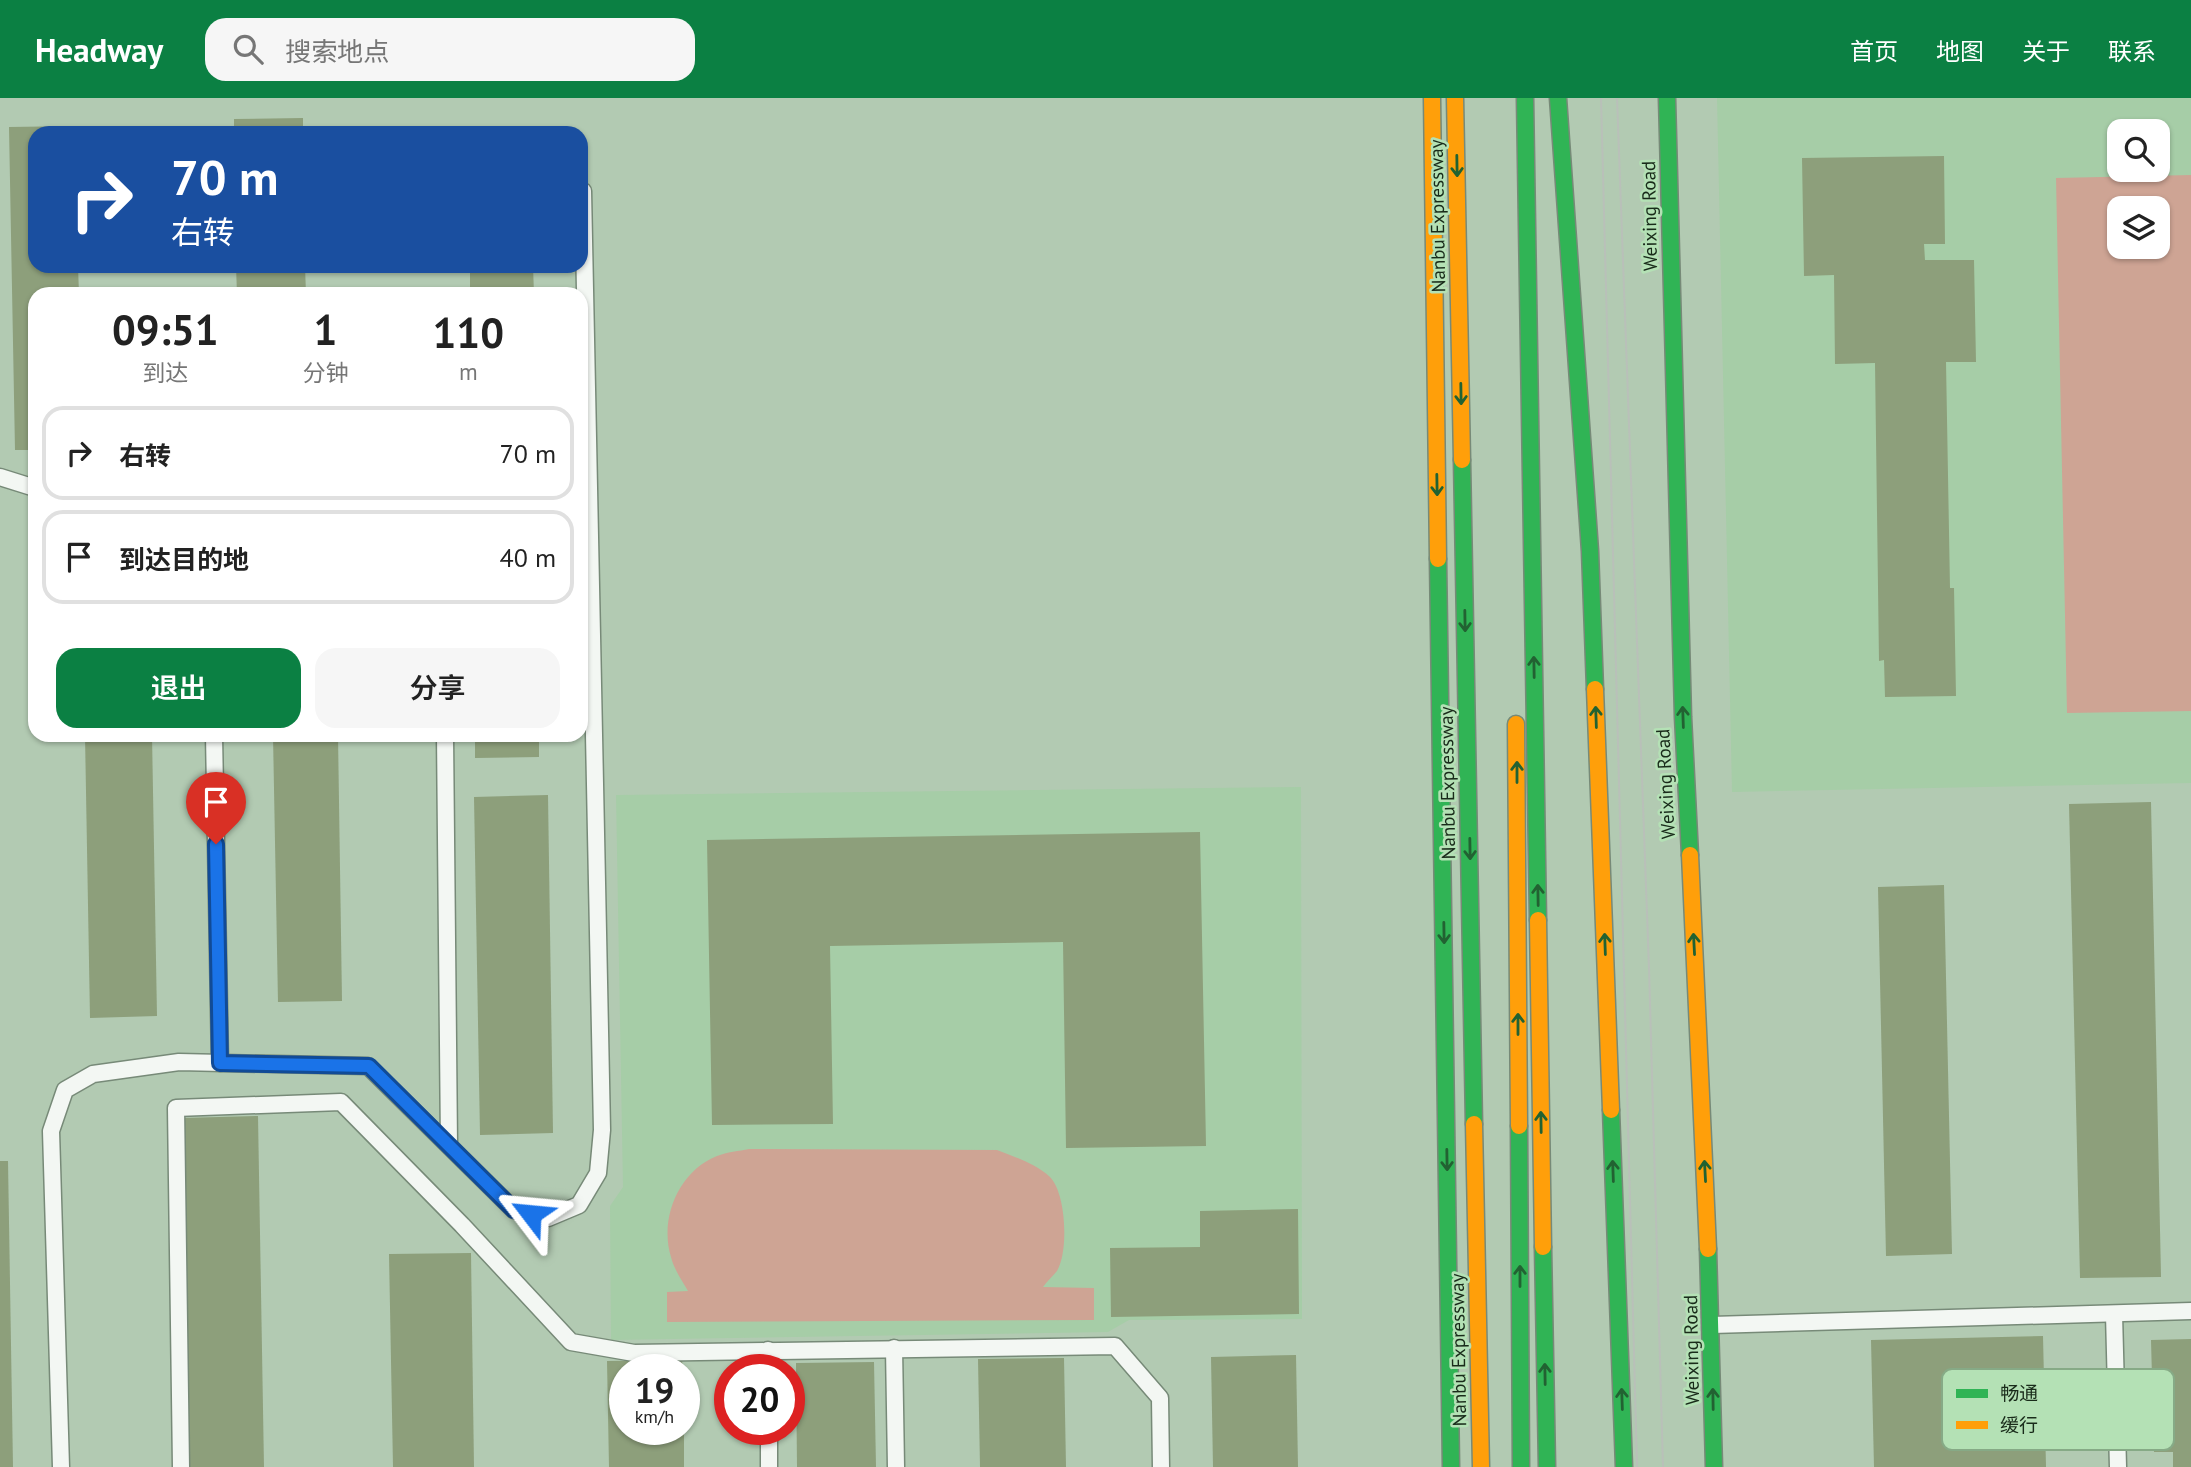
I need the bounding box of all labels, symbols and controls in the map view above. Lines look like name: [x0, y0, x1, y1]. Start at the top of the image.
search box: [205, 18, 695, 81]
text: Headway: [35, 28, 163, 71]
icon: search: [229, 30, 267, 68]
text: 搜索地点: [285, 35, 389, 68]
text: 首页: [1850, 36, 1898, 67]
text: 地图: [1936, 36, 1984, 67]
text: 关于: [2022, 36, 2070, 67]
text: 联系: [2108, 36, 2156, 67]
map controls: [2107, 119, 2170, 259]
button: search: [2107, 119, 2170, 182]
street label: Nanbu Expressway: [1424, 139, 1450, 293]
text: 70 m: [171, 145, 278, 209]
icon: right: [56, 154, 147, 245]
one-way arrow: [1450, 154, 1463, 177]
street label: Weixing Road: [1636, 161, 1662, 271]
button: layers: [2107, 196, 2170, 259]
text: 右转: [171, 211, 235, 253]
text: 09:51: [112, 302, 219, 357]
text: 1: [314, 302, 337, 357]
text: 110: [433, 305, 504, 360]
text: m: [459, 357, 478, 386]
text: 到达: [142, 358, 188, 387]
text: 分钟: [303, 358, 349, 387]
one-way arrow: [1454, 382, 1468, 405]
icon: right: [60, 434, 98, 472]
text: 70 m: [500, 437, 556, 470]
text: 右转: [119, 439, 171, 472]
one-way arrow: [1430, 473, 1444, 496]
icon: arrive: [60, 538, 98, 576]
text: 40 m: [500, 541, 556, 574]
text: 到达目的地: [119, 543, 249, 576]
one-way arrow: [1459, 609, 1472, 632]
button: 退出: [56, 648, 301, 728]
button: 分享: [315, 648, 560, 728]
one-way arrow: [1527, 656, 1541, 679]
street label: Nanbu Expressway: [1434, 706, 1460, 860]
one-way arrow: [1590, 706, 1603, 729]
one-way arrow: [1677, 706, 1690, 729]
street label: Weixing Road: [1650, 728, 1680, 840]
one-way arrow: [1510, 761, 1524, 784]
pin: [186, 772, 246, 844]
icon: arrive: [197, 783, 235, 821]
one-way arrow: [1463, 837, 1476, 860]
one-way arrow: [1531, 884, 1545, 907]
one-way arrow: [1437, 921, 1450, 944]
one-way arrow: [1598, 933, 1611, 956]
one-way arrow: [1687, 933, 1700, 956]
one-way arrow: [1511, 1013, 1525, 1036]
one-way arrow: [1535, 1111, 1548, 1134]
one-way arrow: [1440, 1148, 1454, 1171]
one-way arrow: [1607, 1160, 1620, 1183]
one-way arrow: [1698, 1160, 1711, 1183]
position arrow: [494, 1177, 568, 1251]
one-way arrow: [1513, 1265, 1527, 1288]
street label: Nanbu Expressway: [1445, 1273, 1471, 1427]
street label: Weixing Road: [1678, 1295, 1704, 1405]
speed limit sign: 20: [714, 1354, 805, 1445]
one-way arrow: [1539, 1363, 1552, 1386]
text: 19: [635, 1367, 674, 1413]
legend: [1942, 1369, 2174, 1450]
text: 畅通: [2000, 1381, 2038, 1405]
one-way arrow: [1615, 1388, 1628, 1411]
one-way arrow: [1706, 1388, 1720, 1411]
text: km/h: [635, 1405, 674, 1428]
text: 缓行: [2000, 1413, 2038, 1437]

